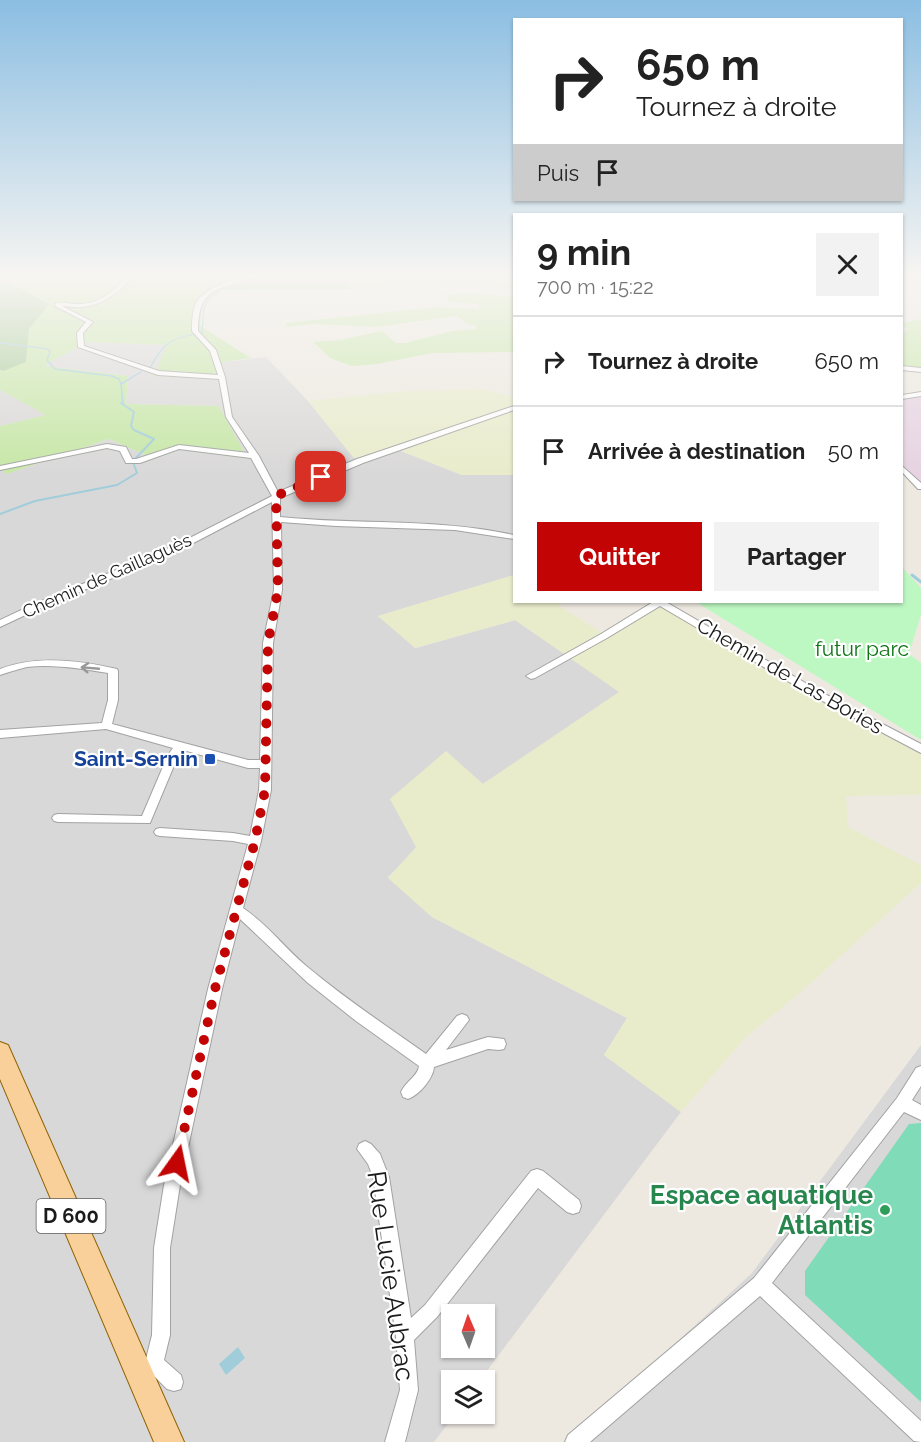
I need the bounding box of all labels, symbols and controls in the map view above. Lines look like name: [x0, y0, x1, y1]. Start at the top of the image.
text: 650 m: [636, 41, 760, 90]
icon: right: [537, 42, 615, 120]
text: Tournez à droite: [636, 91, 837, 122]
icon: arrive: [591, 156, 624, 189]
text: Puis: [537, 160, 579, 186]
text: 9 min: [537, 231, 631, 273]
button: close: [816, 233, 879, 296]
text: 700 m · 15:22: [537, 275, 654, 299]
icon: right: [537, 345, 570, 378]
text: Tournez à droite: [588, 348, 758, 374]
text: 650 m: [814, 348, 879, 374]
icon: arrive: [537, 435, 570, 468]
text: Arrivée à destination: [588, 438, 805, 464]
text: 50 m: [828, 438, 879, 464]
pin: [295, 451, 346, 502]
icon: arrive: [304, 460, 337, 493]
button: Quitter: [537, 522, 702, 591]
button: Partager: [714, 522, 879, 591]
street label: Chemin de Gaillaguès: [19, 529, 195, 622]
street label: Chemin de Las Bories: [693, 612, 888, 739]
park label: futur parc: [815, 636, 909, 661]
one-way arrow: [80, 662, 100, 673]
place label: Saint-Sernin: [74, 746, 198, 771]
marker: Saint-Sernin: [203, 752, 217, 766]
position arrow: [145, 1131, 209, 1195]
street label: Rue Lucie Aubrac: [361, 1169, 421, 1383]
place label: Espace aquatique Atlantis: [650, 1180, 873, 1240]
road number: D 600: [36, 1199, 106, 1233]
marker: Espace aquatique Atlantis: [878, 1203, 892, 1217]
north arrow: [441, 1304, 495, 1358]
map controls: [441, 1304, 495, 1424]
button: layers: [441, 1370, 495, 1424]

